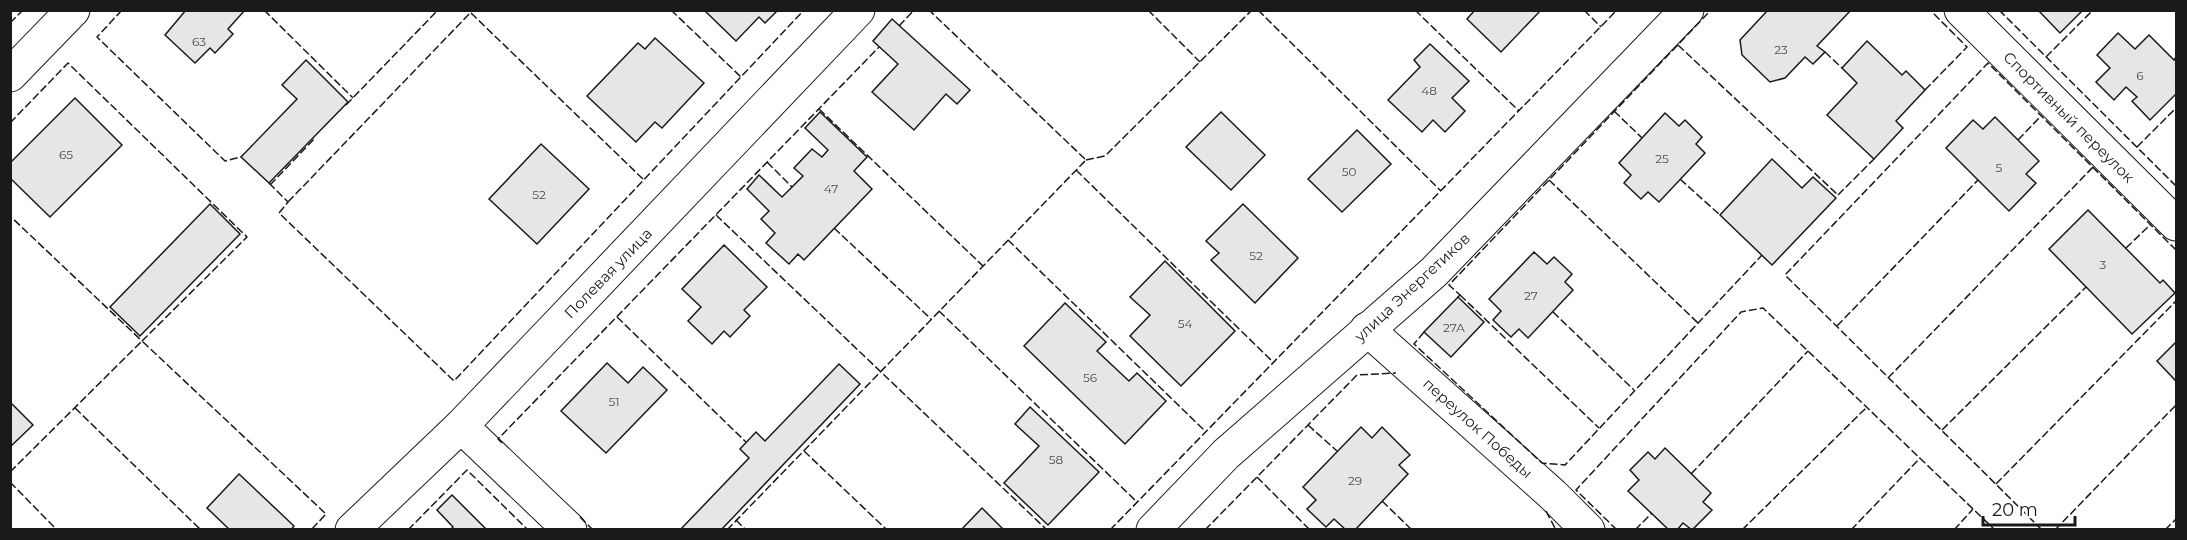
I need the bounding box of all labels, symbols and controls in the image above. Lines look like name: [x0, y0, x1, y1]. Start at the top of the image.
house number: 63: [192, 34, 206, 49]
house number: 23: [1774, 42, 1788, 57]
street label: Спортивный переулок: [1999, 47, 2139, 187]
house number: 6: [2136, 68, 2144, 83]
house number: 48: [1421, 83, 1437, 98]
house number: 65: [59, 147, 73, 162]
house number: 25: [1655, 151, 1669, 166]
house number: 5: [1996, 160, 2003, 175]
house number: 50: [1342, 164, 1356, 179]
house number: 47: [824, 181, 838, 196]
house number: 52: [532, 187, 546, 202]
street label: Полевая улица: [560, 224, 656, 322]
street label: улица Энергетиков: [1349, 228, 1474, 346]
house number: 52: [1249, 248, 1263, 263]
house number: 3: [2100, 257, 2107, 272]
house number: 27: [1524, 288, 1538, 303]
house number: 54: [1178, 316, 1192, 331]
house number: 27А: [1443, 320, 1465, 335]
house number: 56: [1083, 370, 1097, 385]
street label: переулок Победы: [1419, 374, 1537, 482]
house number: 51: [608, 394, 620, 409]
house number: 58: [1049, 452, 1064, 467]
house number: 29: [1348, 473, 1362, 488]
scale bar: [1983, 489, 2074, 527]
text: 20 m: [1992, 499, 2038, 521]

